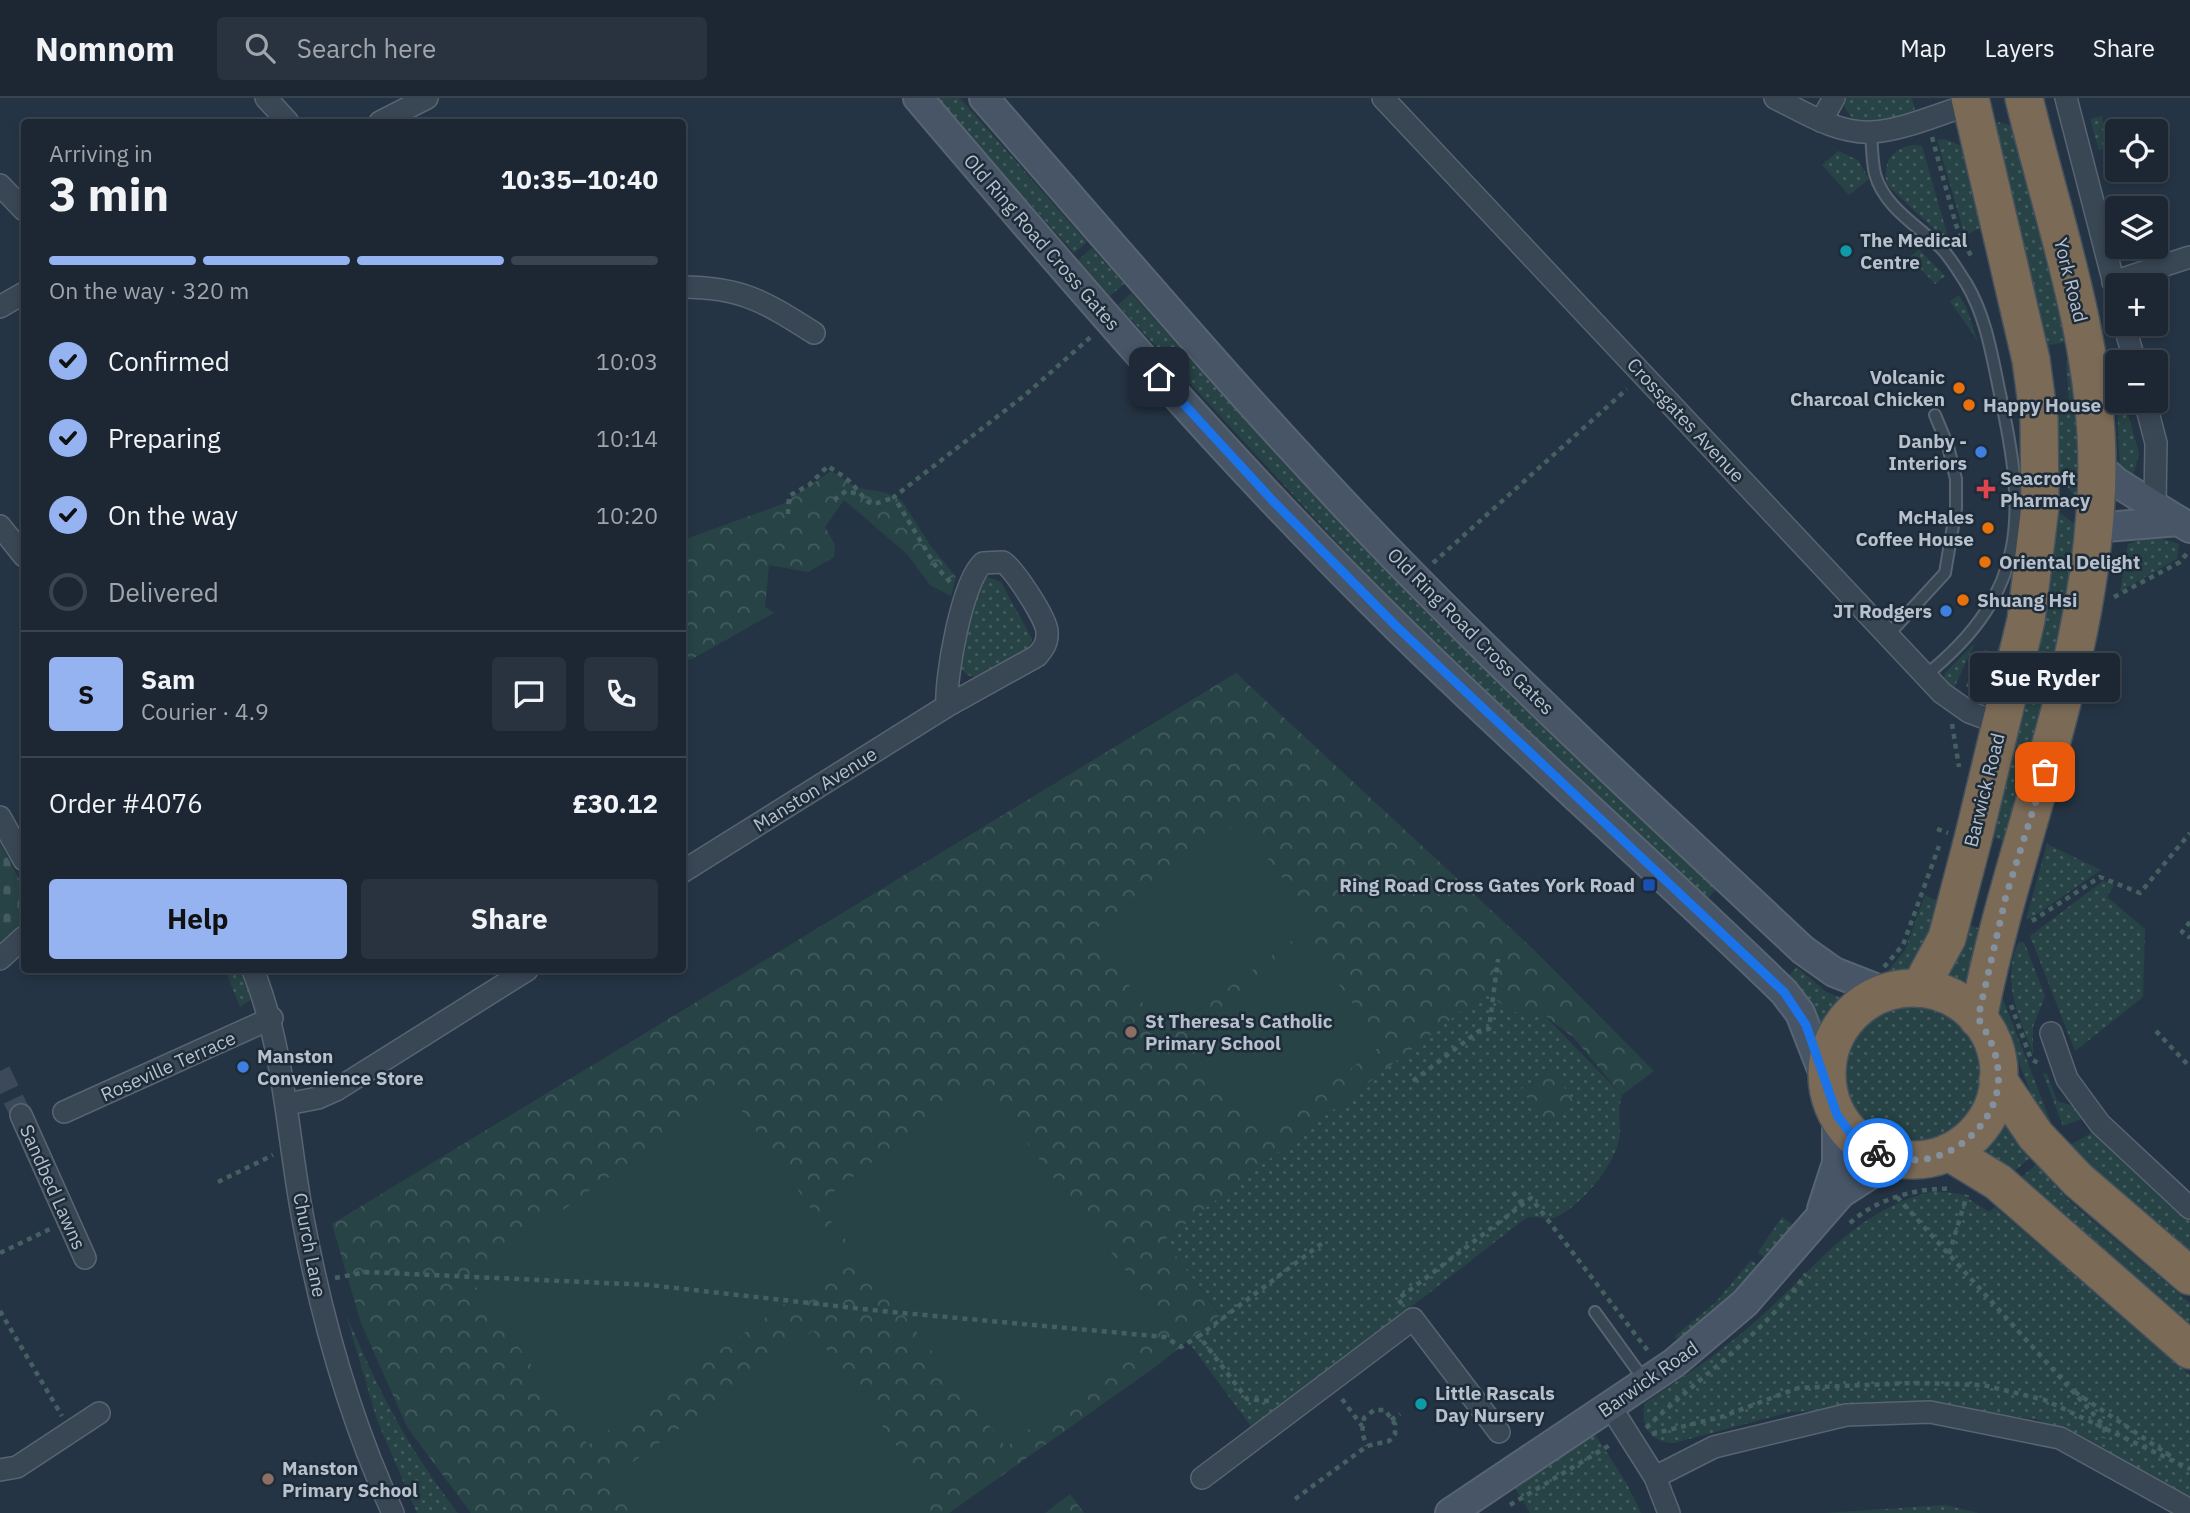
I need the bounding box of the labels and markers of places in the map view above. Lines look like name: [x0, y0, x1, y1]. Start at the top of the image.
place label: The Medical Centre: [1860, 228, 1967, 274]
marker: The Medical Centre: [1838, 243, 1854, 259]
pin: [1129, 347, 1189, 407]
place label: Volcanic Charcoal Chicken: [1790, 365, 1945, 411]
marker: Volcanic Charcoal Chicken: [1951, 380, 1967, 396]
place label: Happy House: [1983, 393, 2101, 417]
marker: Happy House: [1961, 397, 1977, 413]
place label: Danby - Interiors: [1889, 429, 1967, 475]
marker: Danby - Interiors: [1973, 444, 1989, 460]
place label: Seacroft Pharmacy: [2000, 466, 2091, 512]
marker: Seacroft Pharmacy: [1978, 481, 1994, 497]
place label: McHales Coffee House: [1855, 505, 1974, 551]
marker: McHales Coffee House: [1980, 520, 1996, 536]
place label: Oriental Delight: [1999, 550, 2140, 574]
marker: Oriental Delight: [1977, 554, 1993, 570]
place label: Shuang Hsi: [1977, 588, 2077, 612]
marker: Shuang Hsi: [1955, 592, 1971, 608]
place label: JT Rodgers: [1833, 599, 1932, 623]
marker: JT Rodgers: [1938, 603, 1954, 619]
callout: Sue Ryder: [1970, 653, 2120, 702]
pin: [2015, 742, 2075, 802]
place label: Ring Road Cross Gates York Road: [1339, 873, 1635, 897]
marker: Ring Road Cross Gates York Road: [1641, 877, 1657, 893]
place label: St Theresa's Catholic Primary School: [1145, 1009, 1333, 1055]
marker: St Theresa's Catholic Primary School: [1123, 1024, 1139, 1040]
place label: Manston Convenience Store: [257, 1044, 424, 1090]
marker: Manston Convenience Store: [235, 1059, 251, 1075]
place label: Little Rascals Day Nursery: [1435, 1381, 1555, 1427]
marker: Little Rascals Day Nursery: [1413, 1396, 1429, 1412]
place label: Manston Primary School: [282, 1456, 418, 1502]
marker: Manston Primary School: [260, 1471, 276, 1487]

